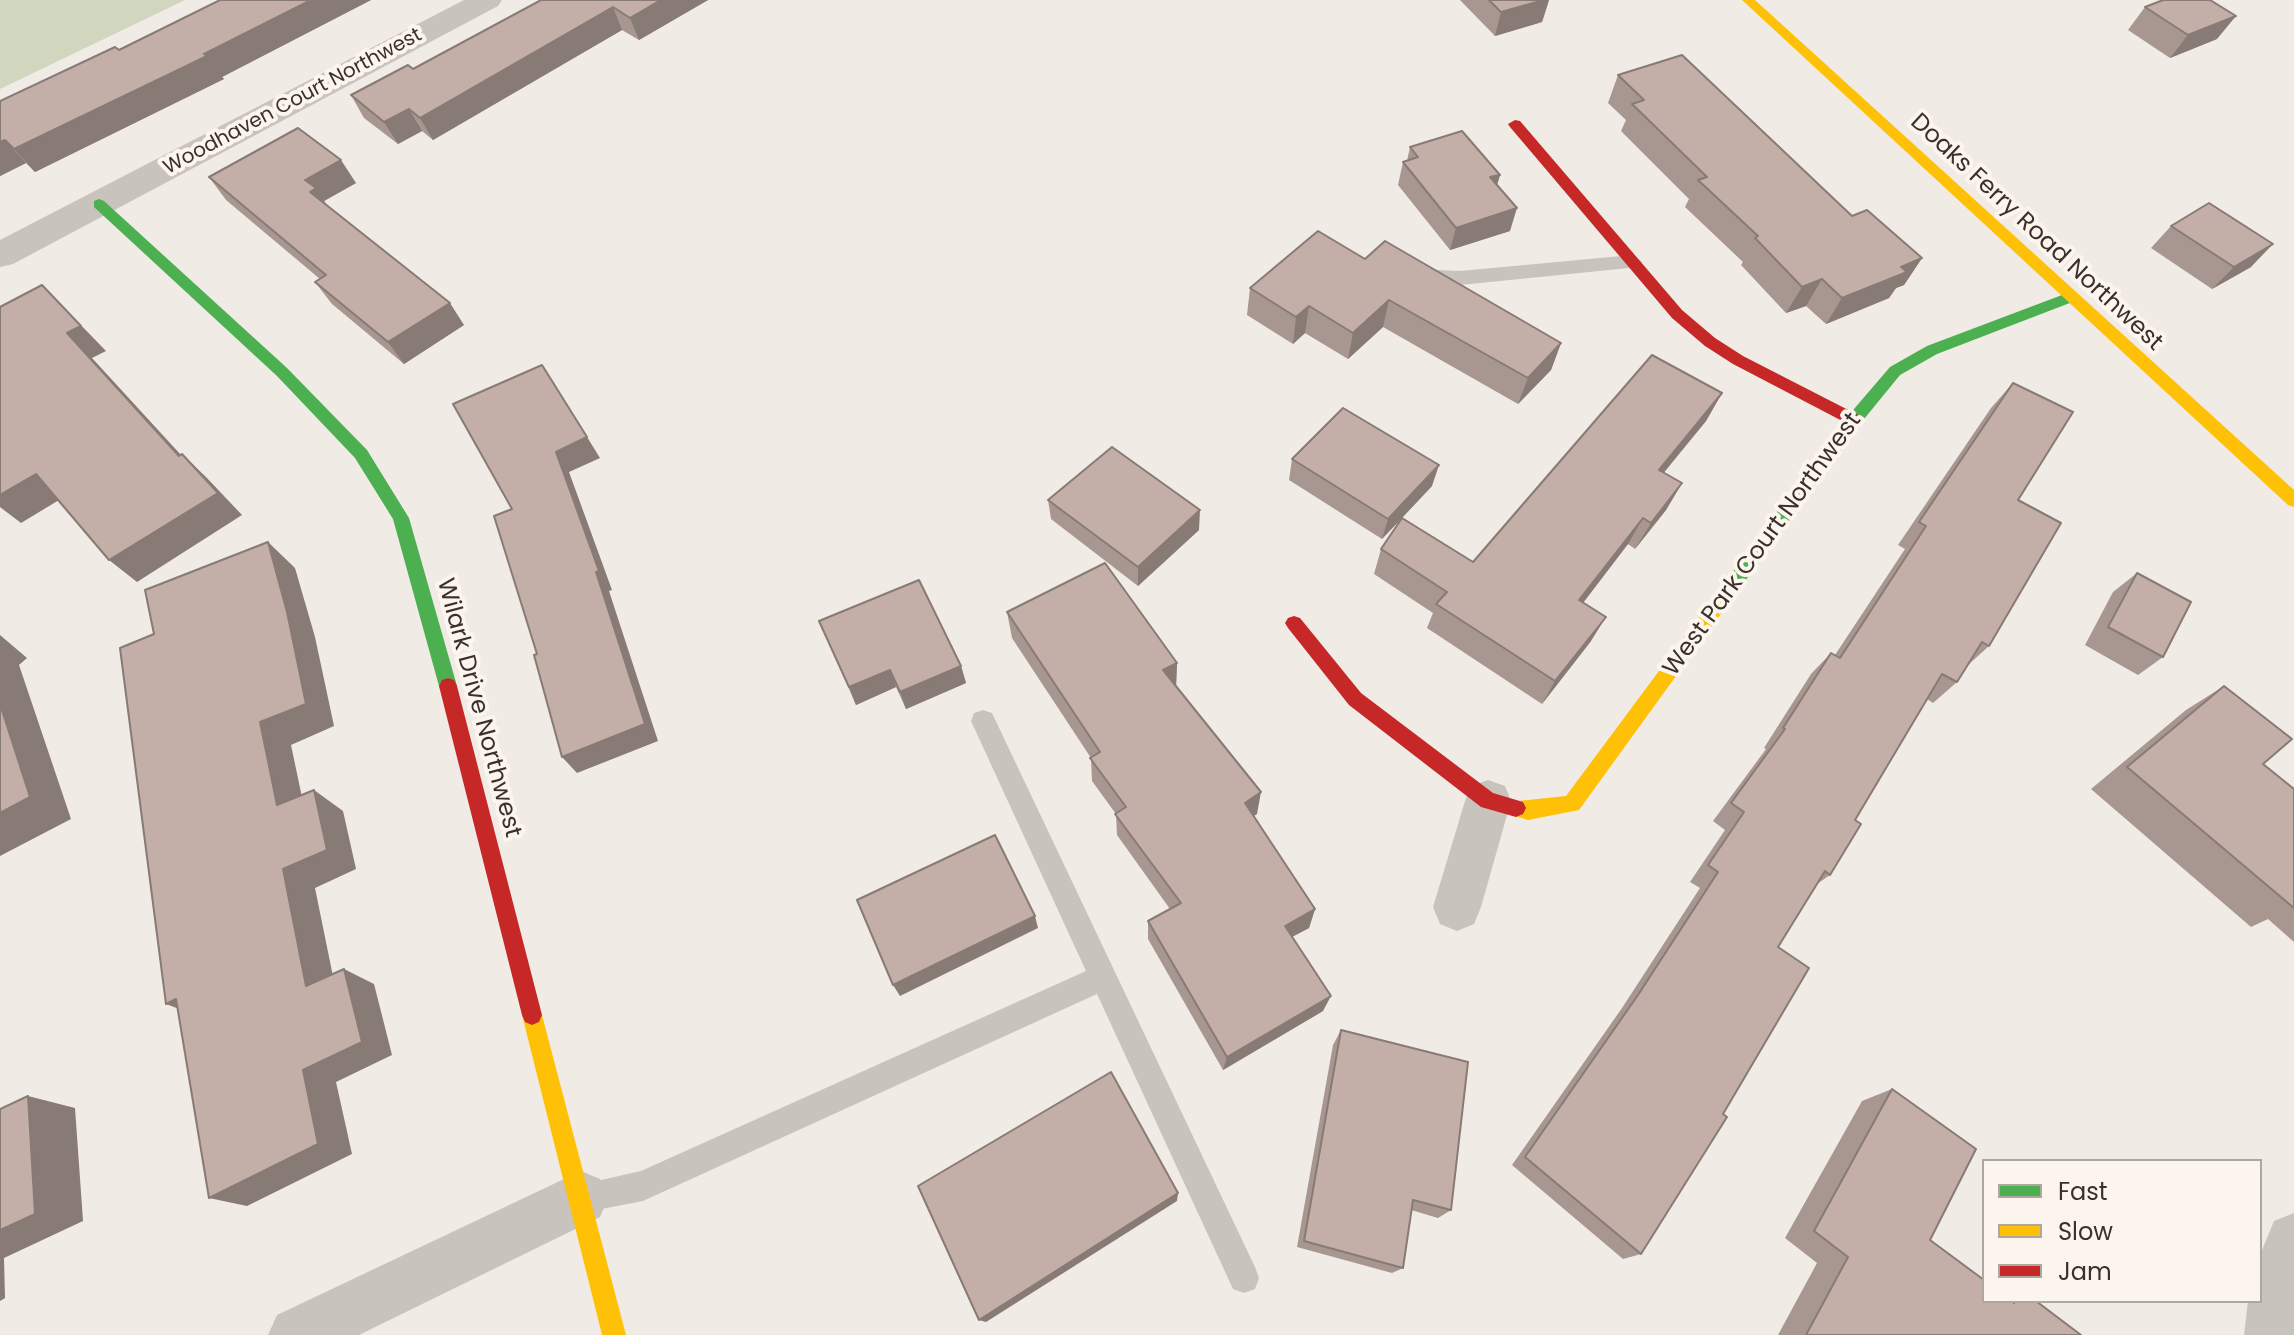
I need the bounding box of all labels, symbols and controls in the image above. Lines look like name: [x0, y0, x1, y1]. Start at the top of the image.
street label: Woodhaven Court Northwest: [160, 24, 426, 180]
street label: Doaks Ferry Road Northwest: [1904, 108, 2168, 358]
street label: West Park Court Northwest: [1658, 408, 1868, 682]
street label: Wilark Drive Northwest: [430, 575, 526, 841]
legend: [1982, 1159, 2262, 1303]
text: Fast: [2058, 1175, 2108, 1208]
text: Slow: [2058, 1215, 2113, 1248]
text: Jam: [2058, 1255, 2112, 1288]

